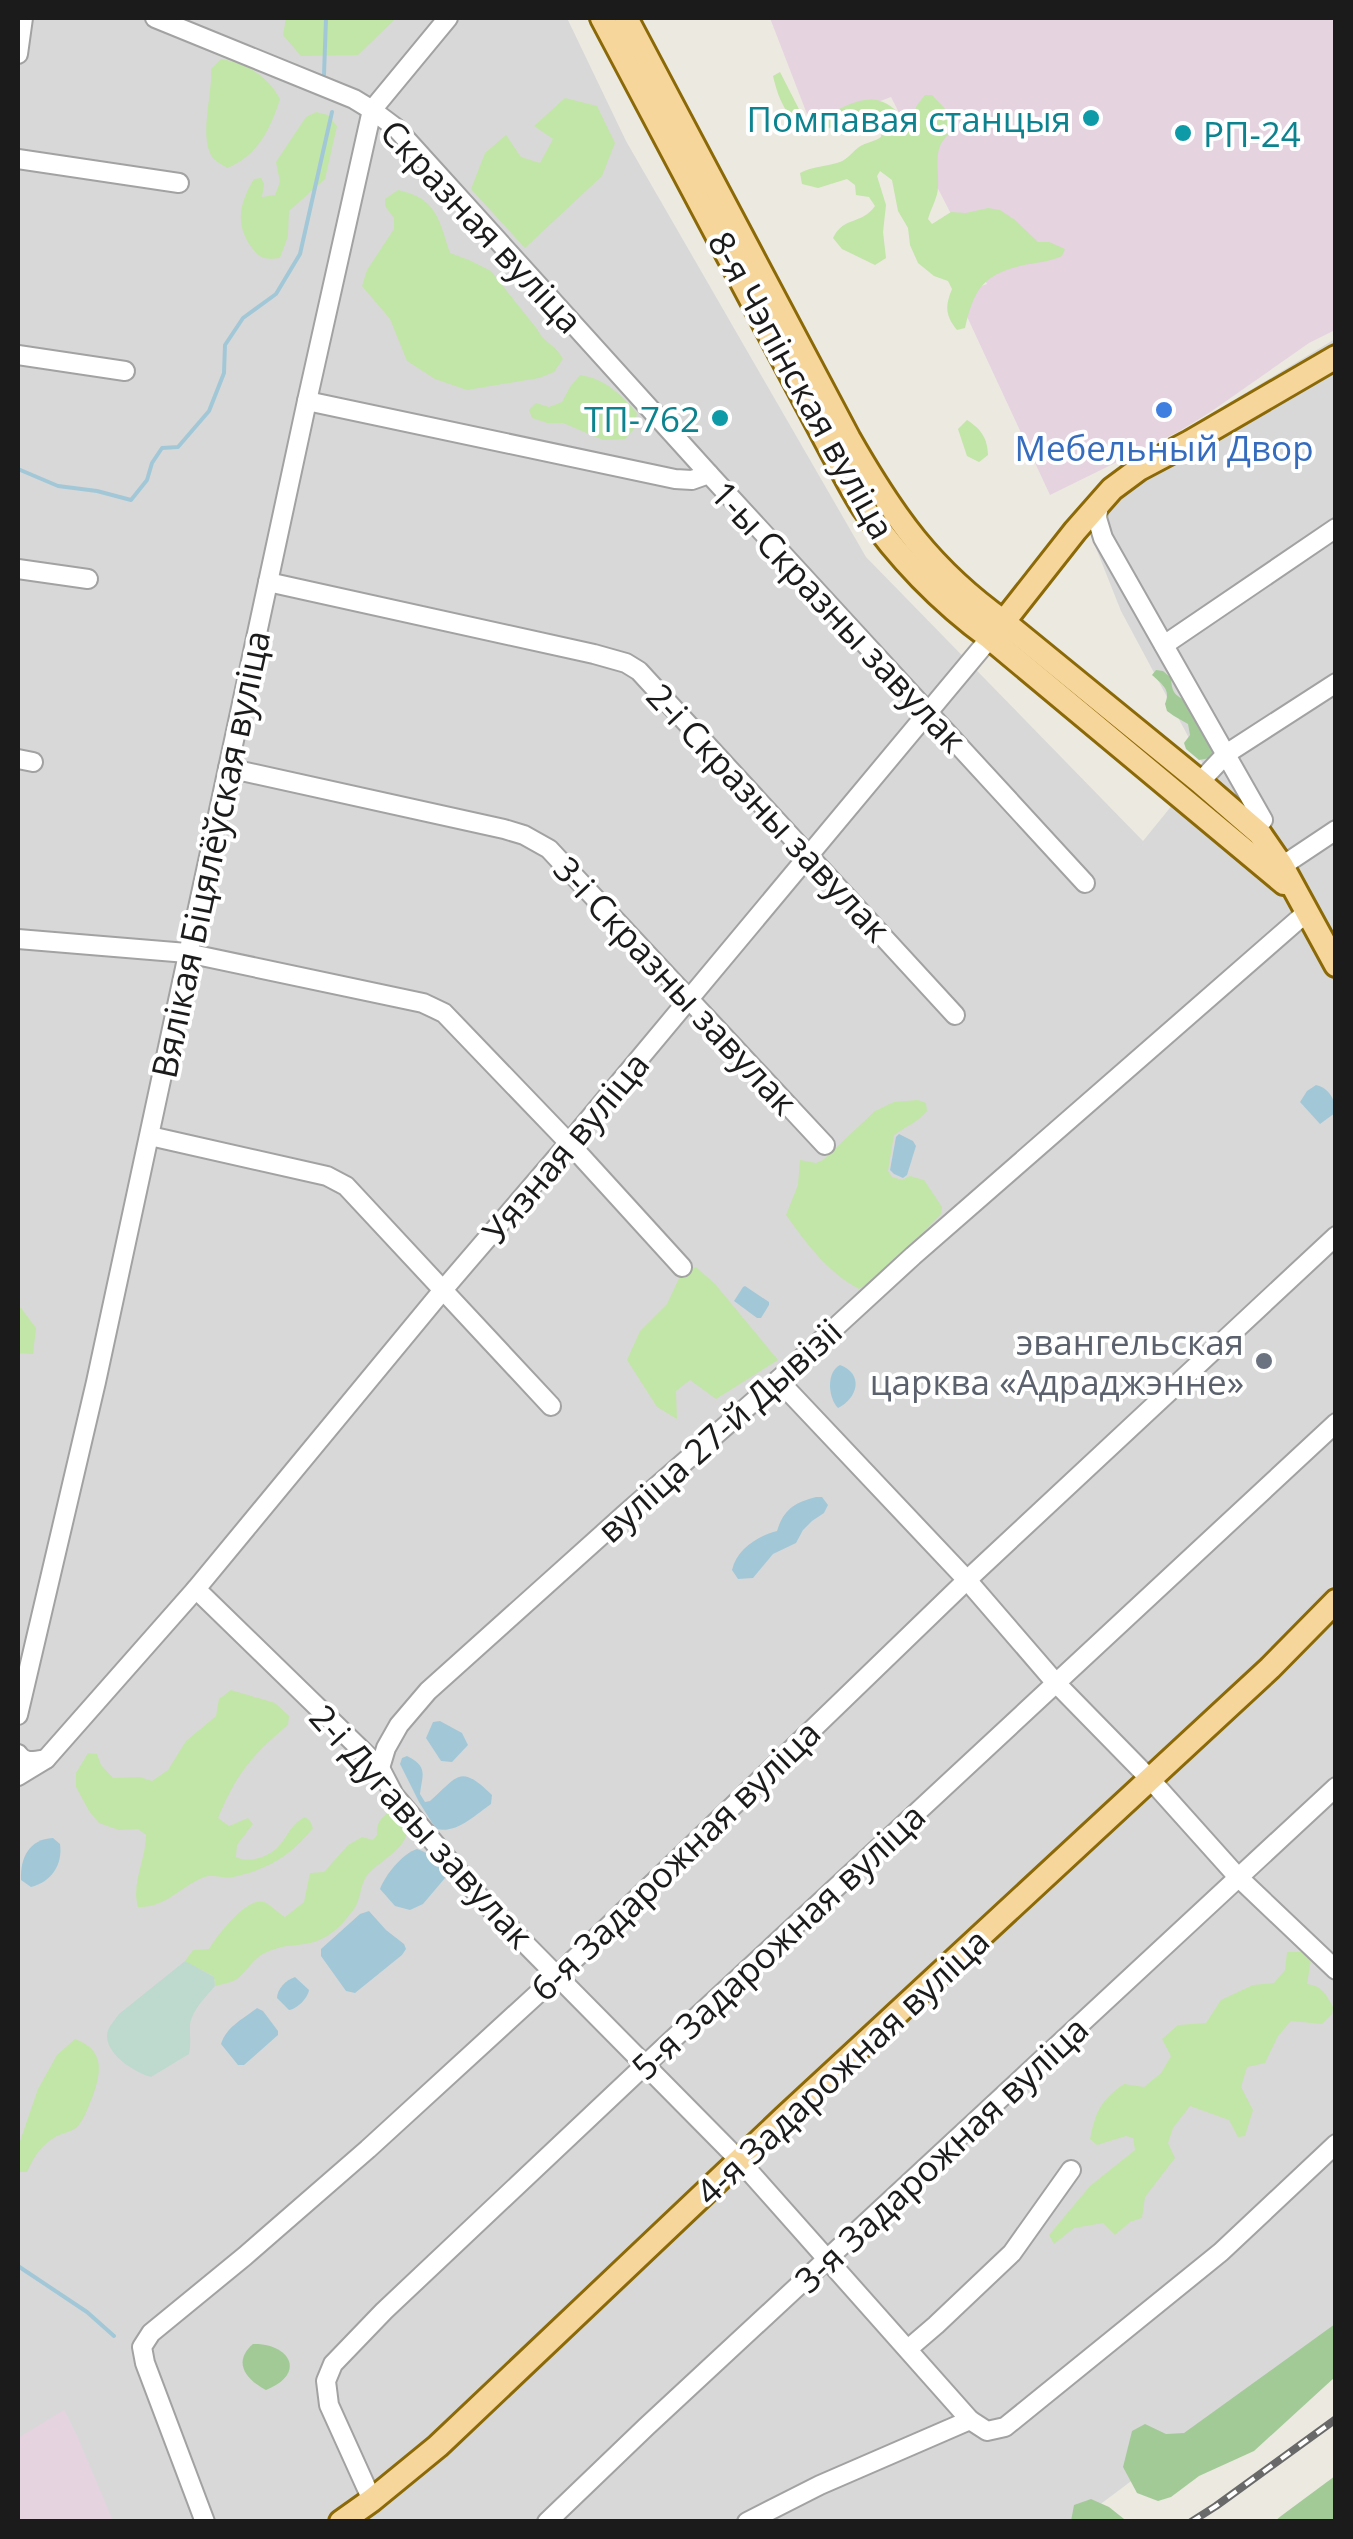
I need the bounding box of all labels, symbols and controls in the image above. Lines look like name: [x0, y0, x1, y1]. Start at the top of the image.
place label: Помпавая станцыя: [747, 95, 1071, 142]
marker: Помпавая станцыя: [1080, 107, 1102, 129]
street label: Скразная вуліца: [371, 109, 593, 343]
place label: РП-24: [1203, 110, 1301, 157]
marker: РП-24: [1172, 122, 1194, 144]
street label: 8-я Чэпінская вуліца: [698, 223, 906, 547]
place label: ТП-762: [584, 395, 700, 442]
marker: Мебельный Двор: [1153, 399, 1175, 421]
marker: ТП-762: [709, 407, 731, 429]
place label: Мебельный Двор: [1014, 424, 1314, 471]
street label: 1-ы Скразны завулак: [701, 470, 977, 762]
street label: Вялікая Біцялёўская вуліца: [140, 626, 280, 1082]
street label: 2-і Скразны завулак: [637, 673, 901, 951]
street label: 3-і Скразны завулак: [544, 846, 808, 1124]
street label: Уязная вуліца: [471, 1042, 659, 1252]
street label: вуліца 27-й Дывізіі: [587, 1308, 851, 1552]
place label: эвангельская царква «Адраджэнне»: [870, 1318, 1244, 1405]
marker: эвангельская царква «Адраджэнне»: [1253, 1350, 1275, 1372]
street label: 2-і Дугавы завулак: [300, 1694, 544, 1958]
street label: 6-я Задарожная вуліца: [520, 1709, 830, 2011]
street label: 5-я Задарожная вуліца: [621, 1792, 935, 2090]
street label: 4-я Задарожная вуліца: [685, 1917, 999, 2215]
street label: 3-я Задарожная вуліца: [784, 2005, 1098, 2303]

